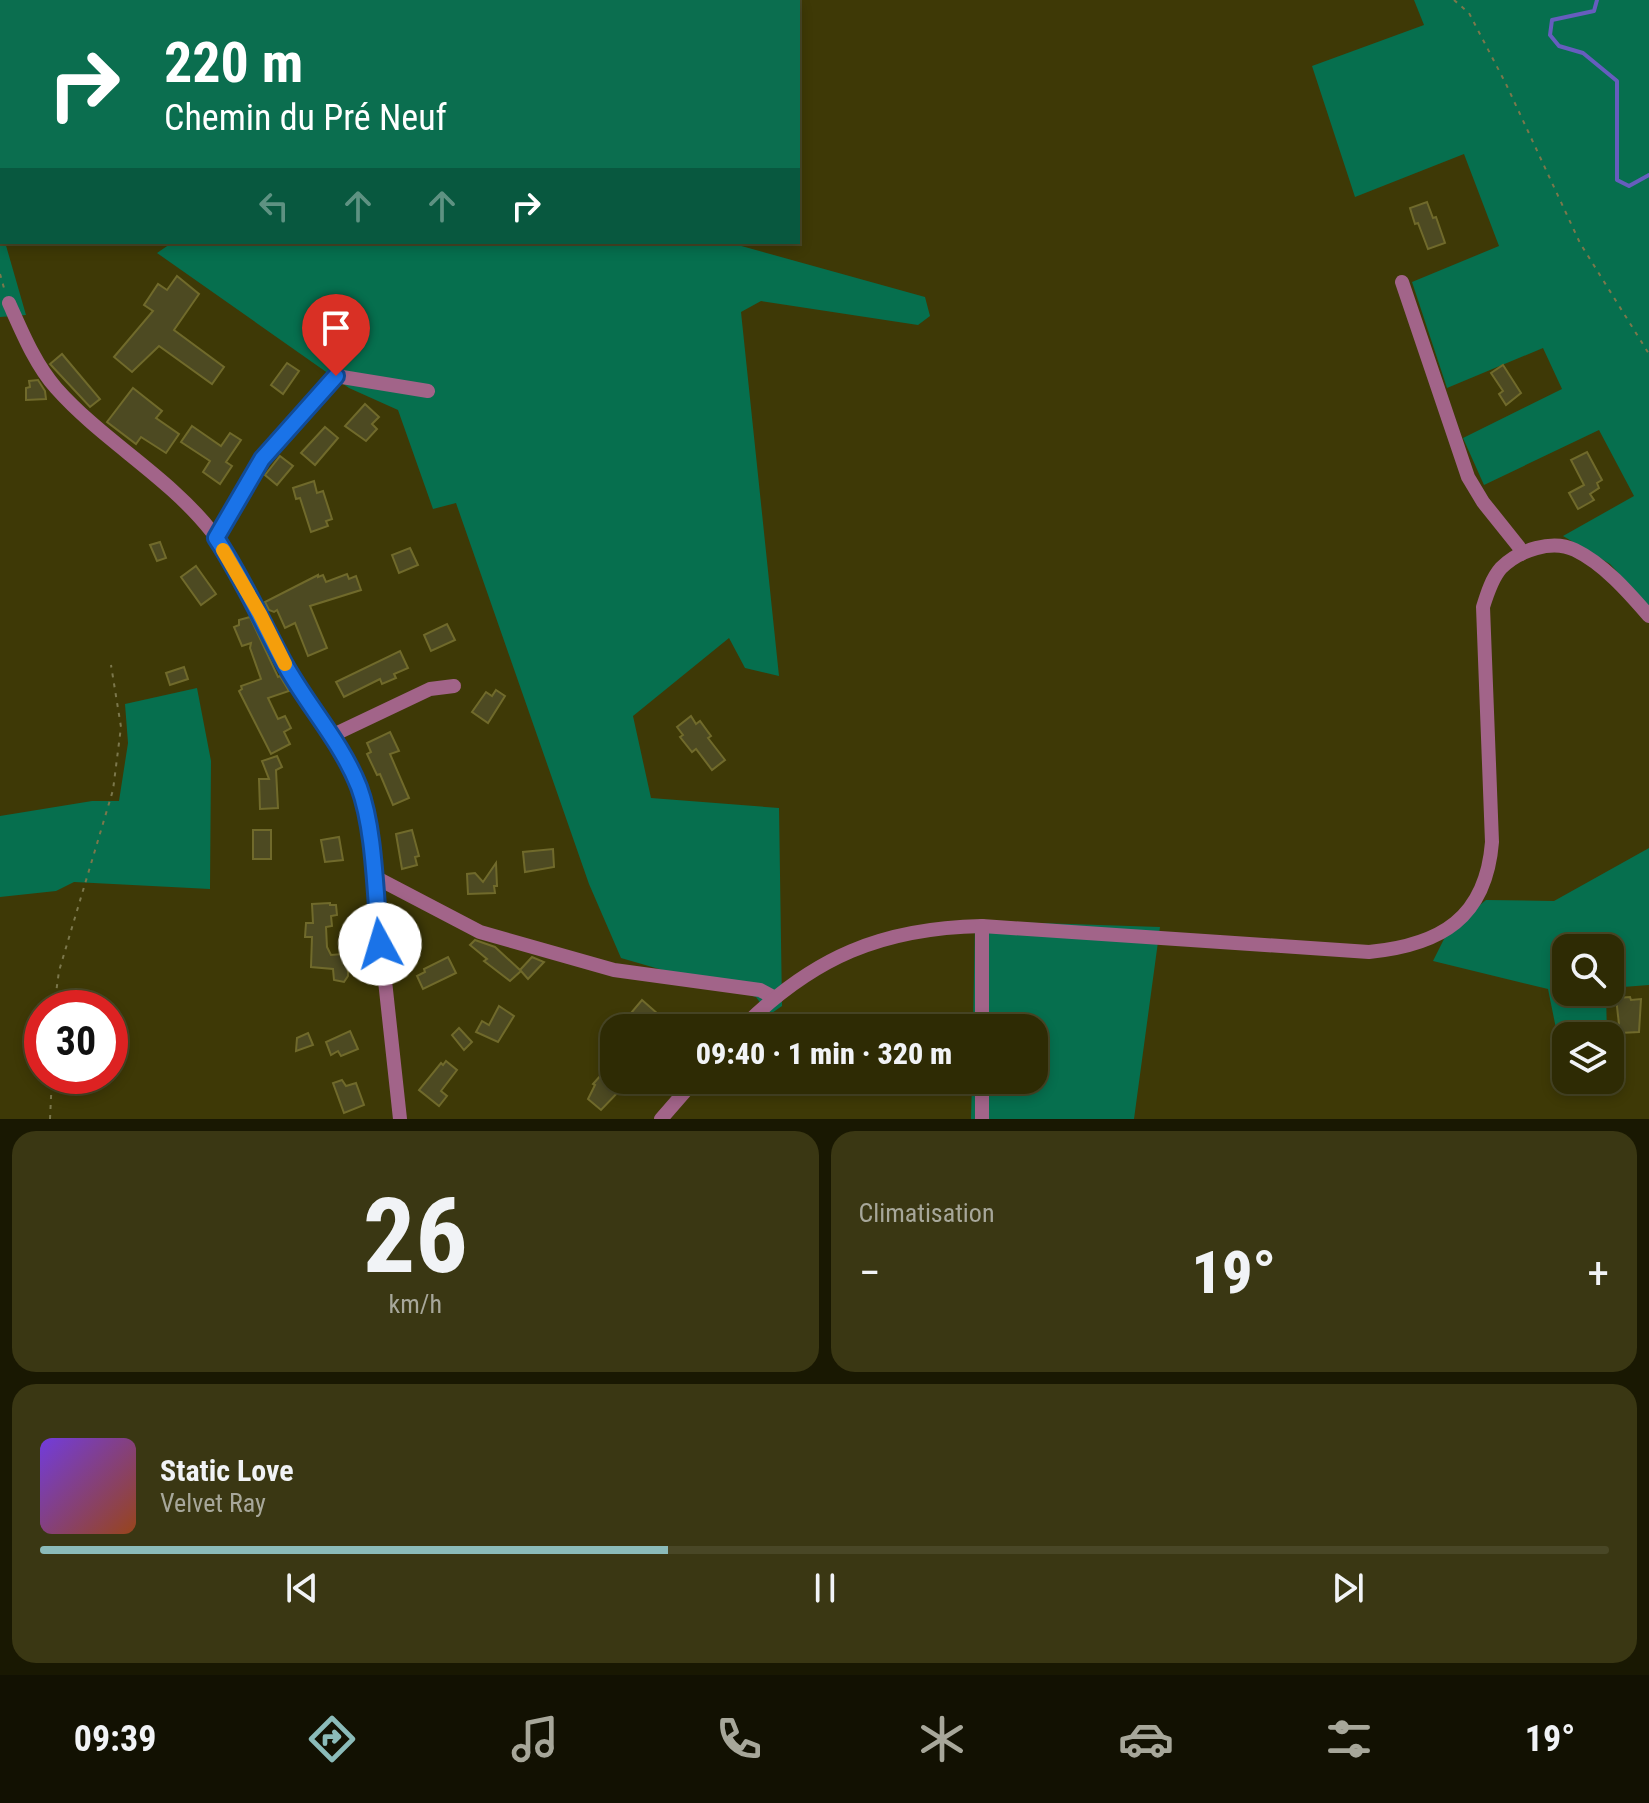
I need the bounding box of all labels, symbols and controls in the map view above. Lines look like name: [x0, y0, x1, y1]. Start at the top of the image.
text: 220 m: [164, 30, 303, 96]
icon: right: [32, 32, 136, 136]
text: Chemin du Pré Neuf: [164, 97, 447, 139]
icon: left: [252, 184, 296, 228]
icon: ahead: [336, 184, 380, 228]
icon: ahead: [420, 184, 464, 228]
icon: right: [504, 184, 548, 228]
pin: [302, 294, 370, 376]
icon: arrive: [314, 306, 358, 350]
position arrow: [338, 902, 422, 986]
map controls: [1552, 934, 1624, 1094]
button: search: [1552, 934, 1624, 1006]
speed limit sign: 30: [24, 990, 128, 1094]
button: layers: [1552, 1022, 1624, 1094]
text: 09:40 · 1 min · 320 m: [696, 1036, 952, 1071]
text: 26: [363, 1176, 468, 1297]
text: Climatisation: [859, 1198, 994, 1228]
text: 19°: [1192, 1237, 1276, 1308]
text: −: [859, 1247, 881, 1299]
text: +: [1587, 1247, 1609, 1299]
text: km/h: [389, 1289, 442, 1319]
text: Static Love: [160, 1453, 294, 1488]
text: Velvet Ray: [160, 1488, 266, 1518]
icon: previous: [280, 1566, 324, 1610]
icon: pause: [803, 1566, 847, 1610]
icon: next: [1326, 1566, 1370, 1610]
icon: directions: [304, 1711, 360, 1767]
icon: music: [507, 1711, 563, 1767]
icon: phone: [711, 1711, 767, 1767]
icon: climate: [914, 1711, 970, 1767]
icon: car: [1118, 1711, 1174, 1767]
icon: filters: [1321, 1711, 1377, 1767]
text: 09:39: [74, 1718, 156, 1760]
text: 19°: [1525, 1718, 1575, 1760]

